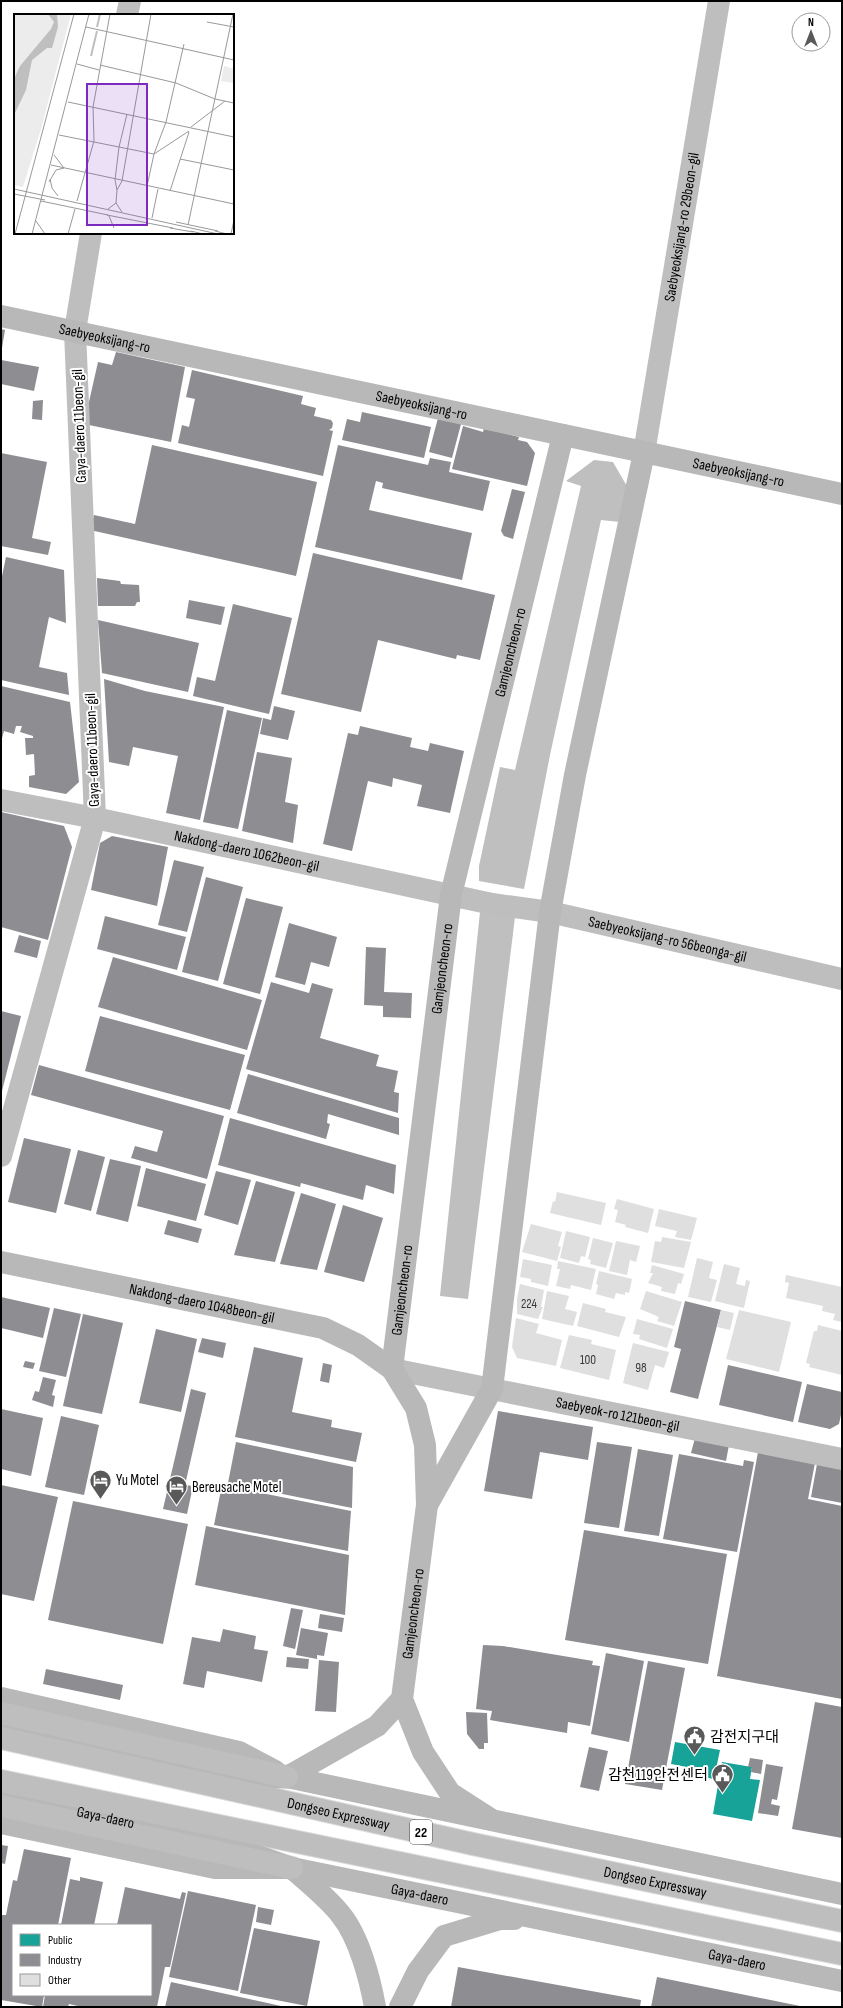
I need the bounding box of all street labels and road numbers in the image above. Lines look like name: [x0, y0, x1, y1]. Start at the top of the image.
street label: Saebyeoksijang-ro 29beon-gil: [660, 151, 704, 303]
street label: Saebyeoksijang-ro: [57, 320, 152, 357]
street label: Gaya-daero 11beon-gil: [68, 369, 91, 483]
street label: Saebyeoksijang-ro: [374, 387, 469, 424]
street label: Saebyeoksijang-ro: [691, 454, 786, 492]
street label: Gamjeoncheon-ro: [491, 606, 531, 699]
street label: Gaya-daero 11beon-gil: [81, 693, 104, 807]
street label: Nakdong-daero 1062beon-gil: [172, 826, 321, 876]
street label: Saebyeoksijang-ro 56beonga-gil: [586, 912, 748, 967]
street label: Gamjeoncheon-ro: [427, 922, 457, 1015]
street label: Gamjeoncheon-ro: [387, 1244, 417, 1337]
street label: Nakdong-daero 1048beon-gil: [127, 1280, 276, 1328]
street label: Saebyeok-ro 121beon-gil: [554, 1393, 681, 1436]
street label: Gamjeoncheon-ro: [398, 1567, 429, 1660]
street label: Dongseo Expressway: [285, 1794, 392, 1835]
street label: Gaya-daero: [75, 1802, 136, 1833]
road number: 22: [410, 1820, 432, 1844]
street label: Dongseo Expressway: [602, 1863, 709, 1903]
street label: Gaya-daero: [389, 1880, 450, 1910]
street label: Gaya-daero: [707, 1945, 768, 1975]

